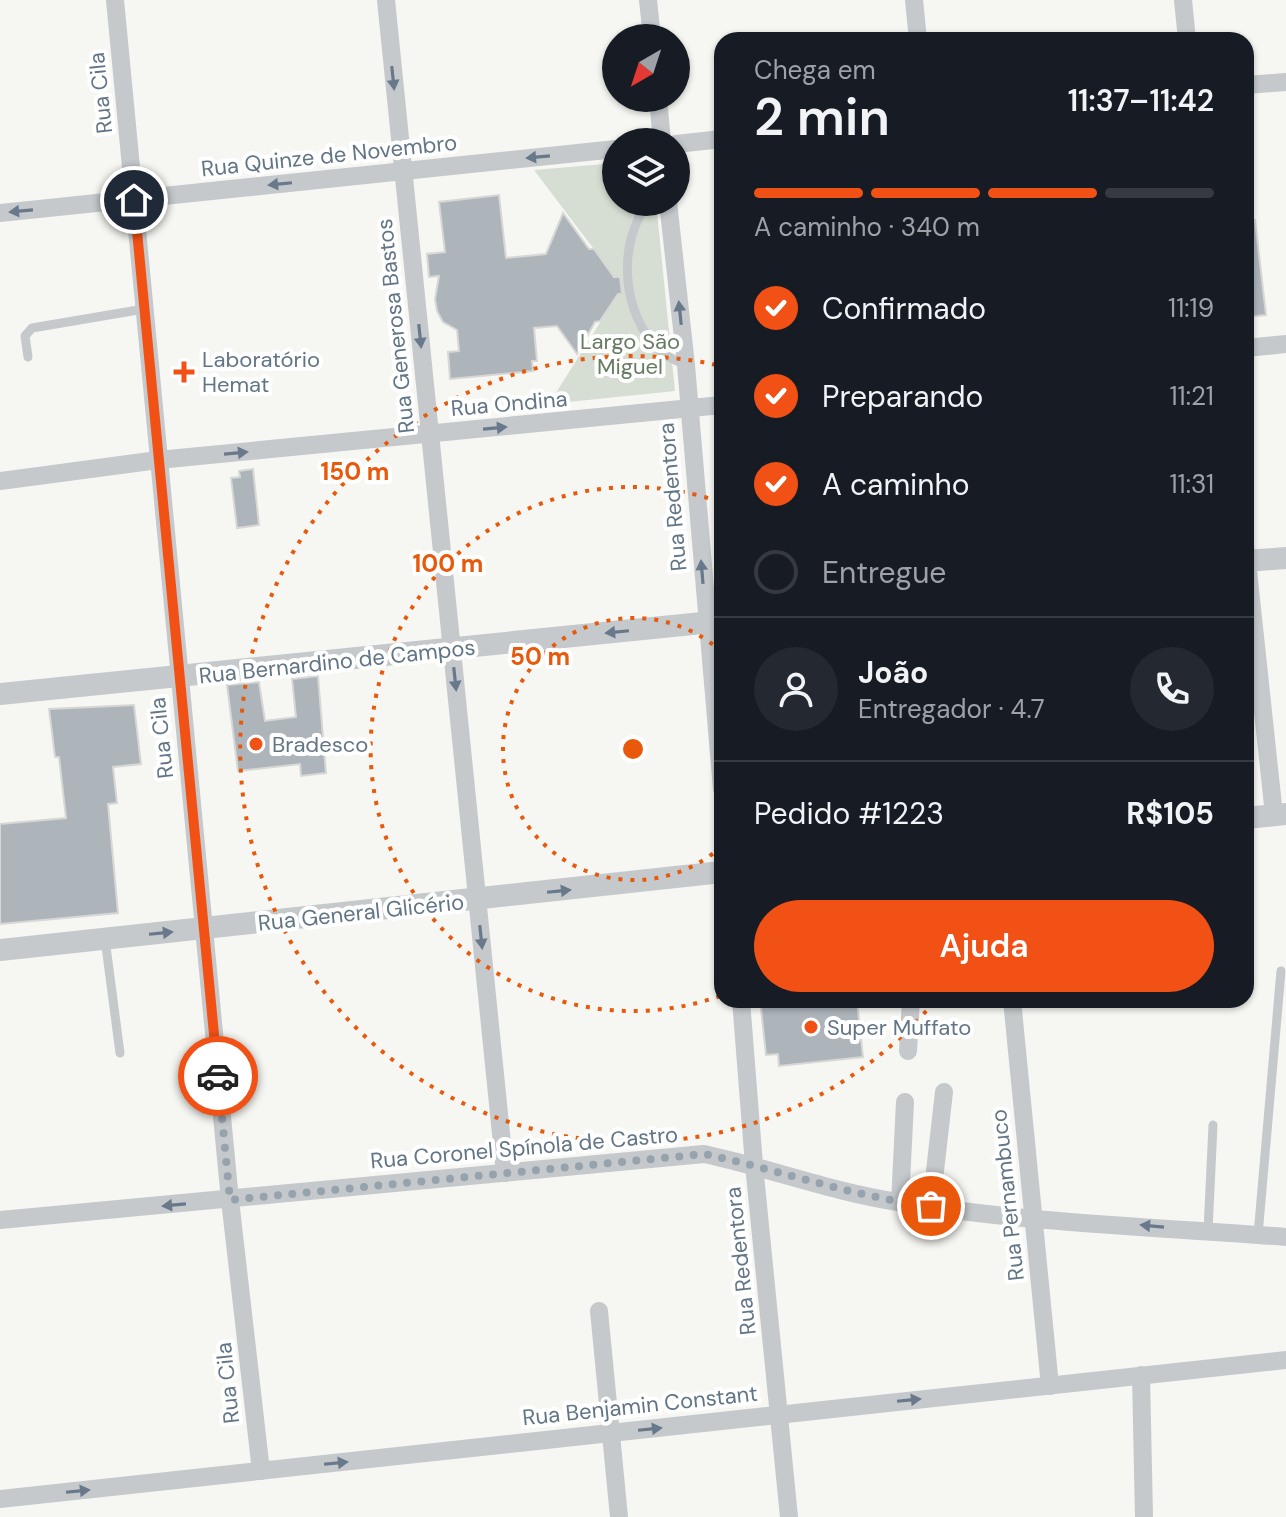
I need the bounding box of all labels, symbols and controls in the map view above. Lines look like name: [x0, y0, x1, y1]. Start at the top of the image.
north arrow: [602, 24, 690, 112]
map controls: [602, 24, 690, 216]
street label: Rua Cila: [82, 51, 119, 135]
text: Chega em: [754, 53, 876, 87]
one-way arrow: [387, 66, 400, 91]
text: 11:37–11:42: [1068, 81, 1214, 120]
text: 2 min: [754, 83, 890, 151]
street label: Rua Quinze de Novembro: [200, 128, 458, 183]
button: layers: [602, 128, 690, 216]
one-way arrow: [525, 150, 550, 163]
pin: [100, 166, 168, 234]
one-way arrow: [267, 177, 292, 190]
icon: home: [112, 178, 156, 222]
one-way arrow: [8, 205, 33, 218]
text: A caminho · 340 m: [754, 210, 980, 244]
street label: Rua Generosa Bastos: [370, 217, 421, 435]
icon: check: [754, 286, 798, 330]
text: Confirmado: [822, 289, 986, 328]
text: 11:19: [1168, 291, 1214, 325]
one-way arrow: [674, 300, 687, 325]
one-way arrow: [413, 324, 426, 349]
park label: Largo São Miguel: [580, 327, 680, 381]
place label: Laboratório Hemat: [202, 345, 320, 399]
marker: Laboratório Hemat: [173, 361, 195, 383]
icon: check: [754, 374, 798, 418]
text: Preparando: [822, 377, 983, 416]
text: 11:21: [1169, 379, 1214, 413]
street label: Rua Ondina: [450, 384, 568, 423]
one-way arrow: [482, 422, 507, 435]
street label: Rua Redentora: [652, 422, 693, 572]
one-way arrow: [224, 446, 249, 459]
text: 150 m: [321, 456, 389, 487]
icon: check: [754, 462, 798, 506]
text: A caminho: [822, 465, 970, 504]
text: 11:31: [1169, 467, 1214, 501]
text: 100 m: [413, 548, 483, 579]
text: Entregue: [822, 553, 946, 592]
one-way arrow: [695, 559, 708, 584]
one-way arrow: [604, 626, 629, 639]
street label: Rua Bernardino de Campos: [197, 633, 477, 690]
text: 50 m: [510, 641, 570, 672]
button: person: [754, 647, 838, 731]
button: phone: [1130, 647, 1214, 731]
text: João: [858, 653, 928, 692]
one-way arrow: [448, 666, 461, 691]
text: Entregador · 4.7: [858, 692, 1045, 726]
street label: Rua Cila: [143, 696, 180, 780]
place label: Bradesco: [272, 730, 368, 759]
marker: Bradesco: [247, 735, 265, 753]
centre of rings: [619, 735, 647, 763]
text: Pedido #1223: [754, 794, 944, 833]
text: R$105: [1126, 794, 1214, 833]
one-way arrow: [547, 884, 572, 897]
street label: Rua General Glicério: [257, 887, 466, 938]
button: Ajuda: [754, 900, 1214, 992]
one-way arrow: [474, 925, 487, 950]
one-way arrow: [149, 926, 174, 939]
place label: Super Muffato: [827, 1013, 971, 1042]
marker: Super Muffato: [802, 1018, 820, 1036]
courier: [178, 1036, 258, 1116]
icon: car: [196, 1054, 240, 1098]
street label: Rua Pernambuco: [984, 1108, 1031, 1282]
street label: Rua Coronel Spínola de Castro: [369, 1120, 679, 1175]
pin: [897, 1172, 965, 1240]
icon: bag: [909, 1184, 953, 1228]
street label: Rua Redentora: [718, 1185, 763, 1336]
one-way arrow: [161, 1198, 186, 1211]
one-way arrow: [1139, 1220, 1164, 1233]
street label: Rua Cila: [209, 1341, 246, 1425]
street label: Rua Benjamin Constant: [521, 1379, 759, 1432]
one-way arrow: [897, 1394, 922, 1407]
one-way arrow: [638, 1422, 663, 1435]
one-way arrow: [324, 1456, 349, 1469]
one-way arrow: [65, 1484, 90, 1497]

